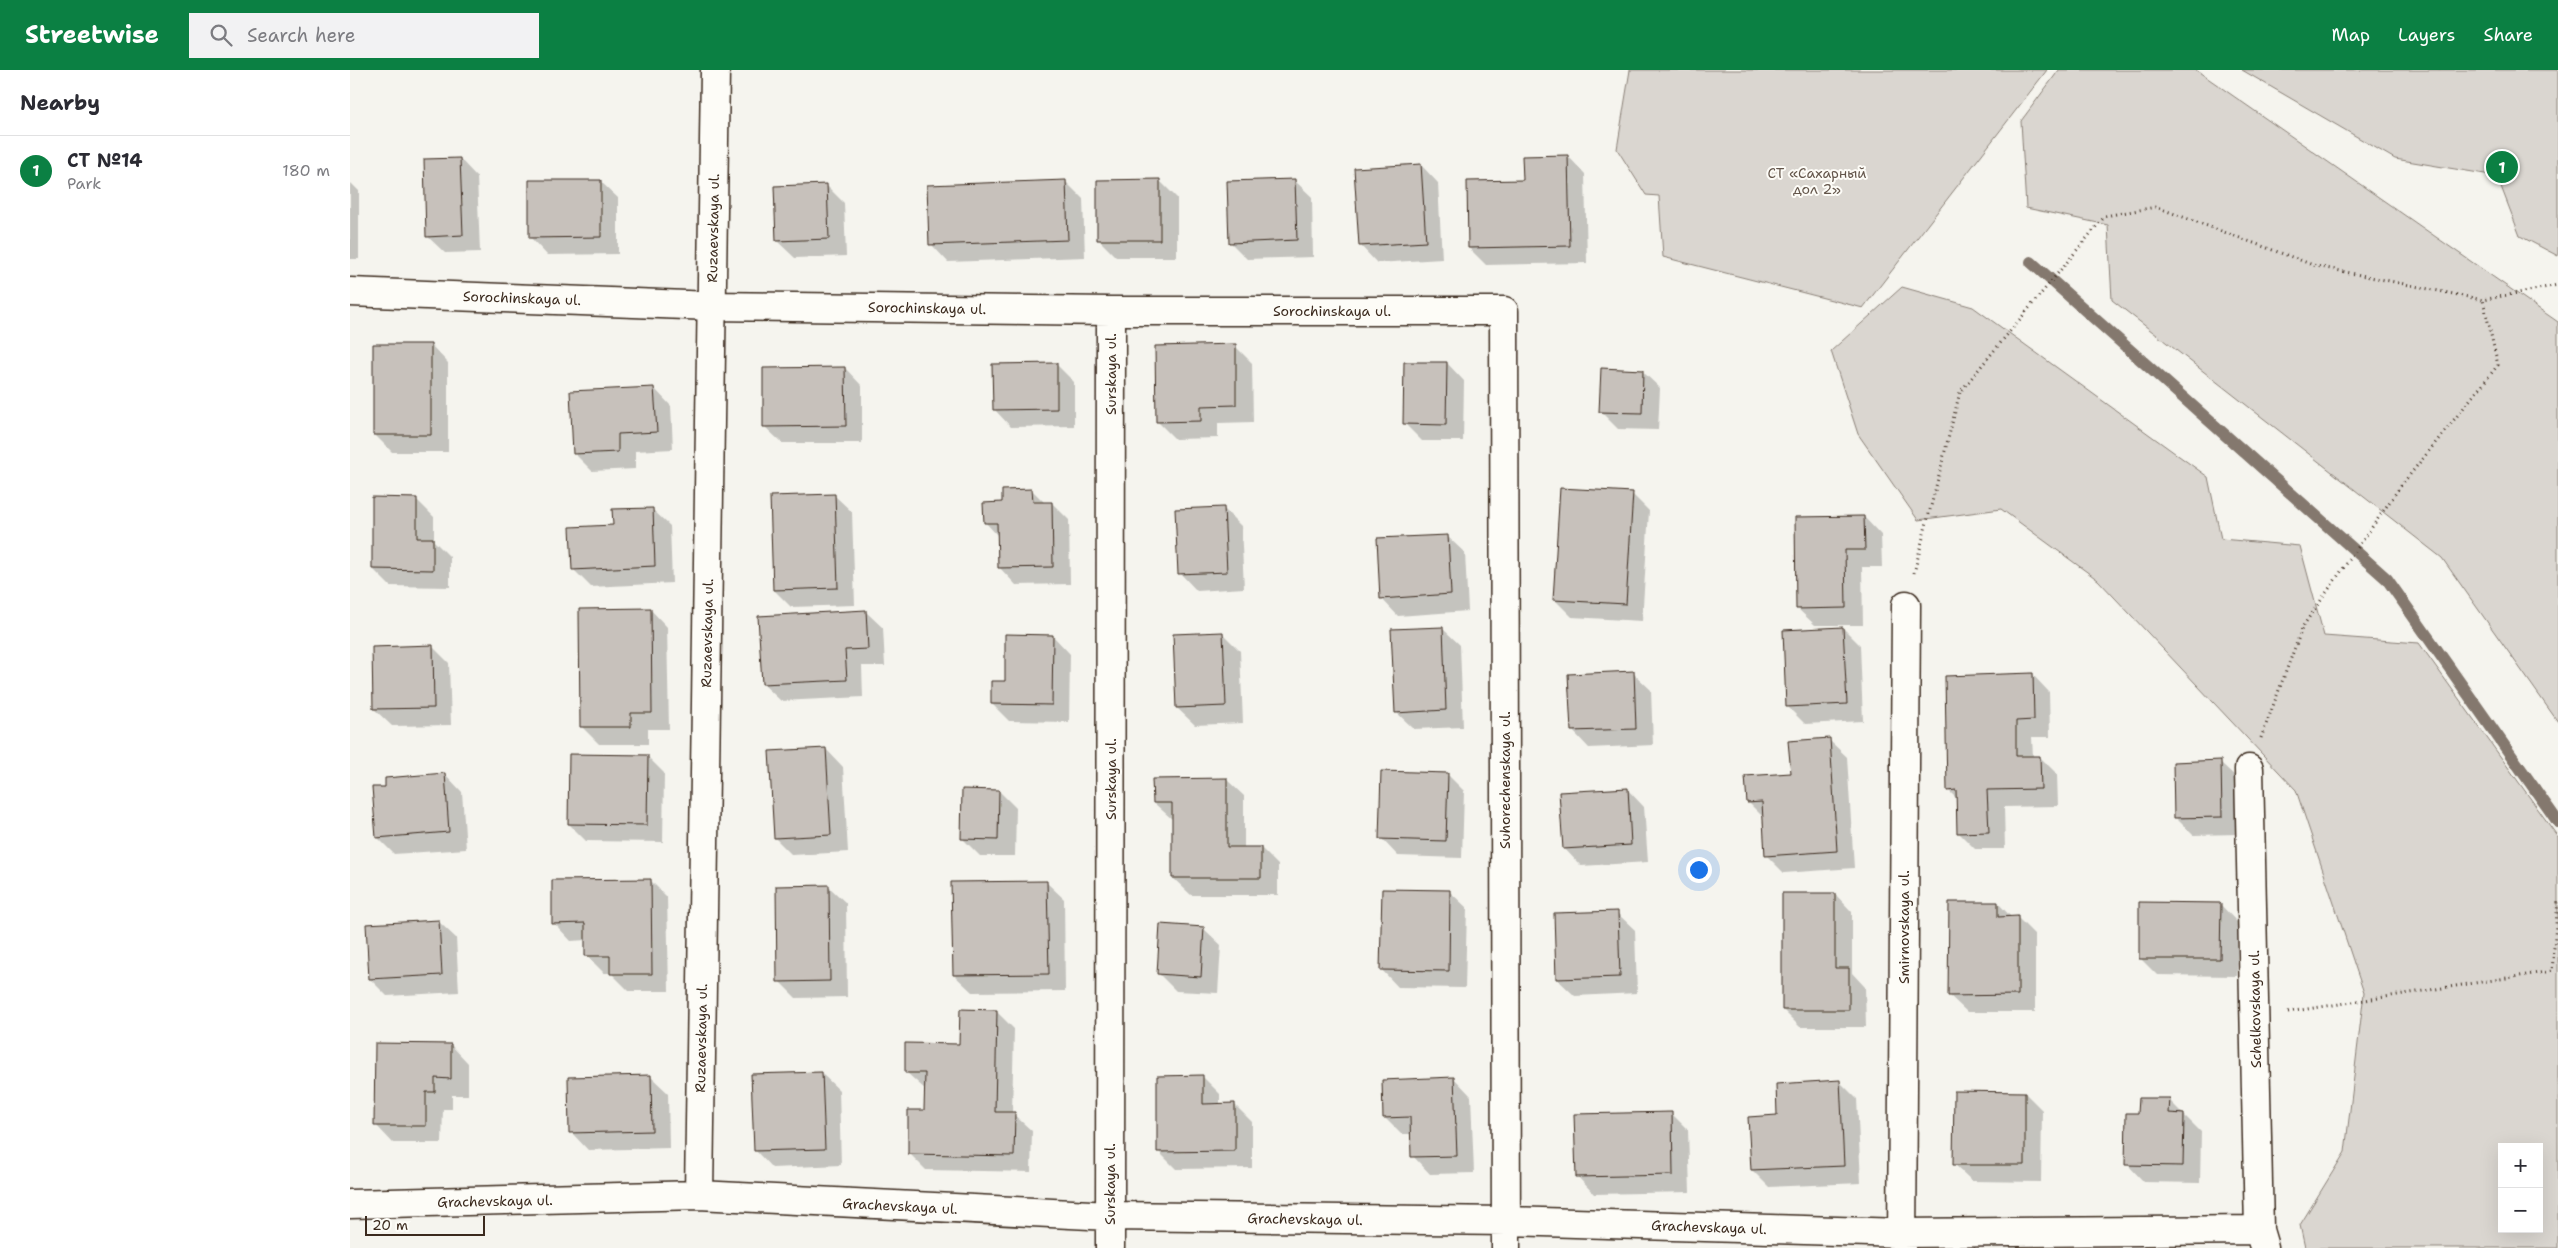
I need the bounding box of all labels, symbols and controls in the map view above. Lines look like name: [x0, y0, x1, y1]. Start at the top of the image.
search box: [189, 13, 539, 58]
text: Streetwise: [25, 19, 159, 51]
icon: search: [207, 21, 235, 49]
text: Search here: [247, 23, 356, 48]
text: Map: [2332, 23, 2370, 47]
text: Layers: [2398, 23, 2455, 47]
text: Share: [2483, 23, 2533, 47]
text: Nearby: [20, 89, 100, 117]
text: СТ №14: [67, 148, 143, 173]
pin: 1: [2486, 148, 2518, 186]
text: 1: [32, 160, 40, 181]
text: 180 m: [282, 160, 330, 181]
park label: СТ «Сахарный дол 2»: [1767, 164, 1867, 198]
text: Park: [67, 173, 101, 194]
street label: Ruzaevskaya ul.: [703, 173, 723, 283]
street label: Sorochinskaya ul.: [463, 287, 581, 309]
street label: Sorochinskaya ul.: [868, 298, 986, 318]
street label: Sorochinskaya ul.: [1273, 302, 1391, 320]
street label: Surskaya ul.: [1102, 333, 1120, 415]
street label: Ruzaevskaya ul.: [697, 578, 717, 688]
street label: Suhorechenskaya ul.: [1496, 711, 1514, 849]
street label: Surskaya ul.: [1102, 738, 1120, 820]
your location: [1686, 857, 1712, 883]
street label: Smirnovskaya ul.: [1895, 870, 1913, 984]
street label: Schelkovskaya ul.: [2245, 950, 2265, 1068]
street label: Ruzaevskaya ul.: [691, 983, 711, 1093]
street label: Surskaya ul.: [1101, 1143, 1119, 1225]
map controls: [2498, 1143, 2543, 1233]
button: +: [2498, 1143, 2543, 1188]
button: −: [2498, 1188, 2543, 1233]
street label: Grachevskaya ul.: [437, 1191, 553, 1211]
street label: Grachevskaya ul.: [842, 1194, 958, 1218]
street label: Grachevskaya ul.: [1247, 1209, 1363, 1229]
scale bar: [365, 1213, 485, 1236]
text: 20 m: [372, 1216, 408, 1234]
street label: Grachevskaya ul.: [1651, 1216, 1767, 1238]

